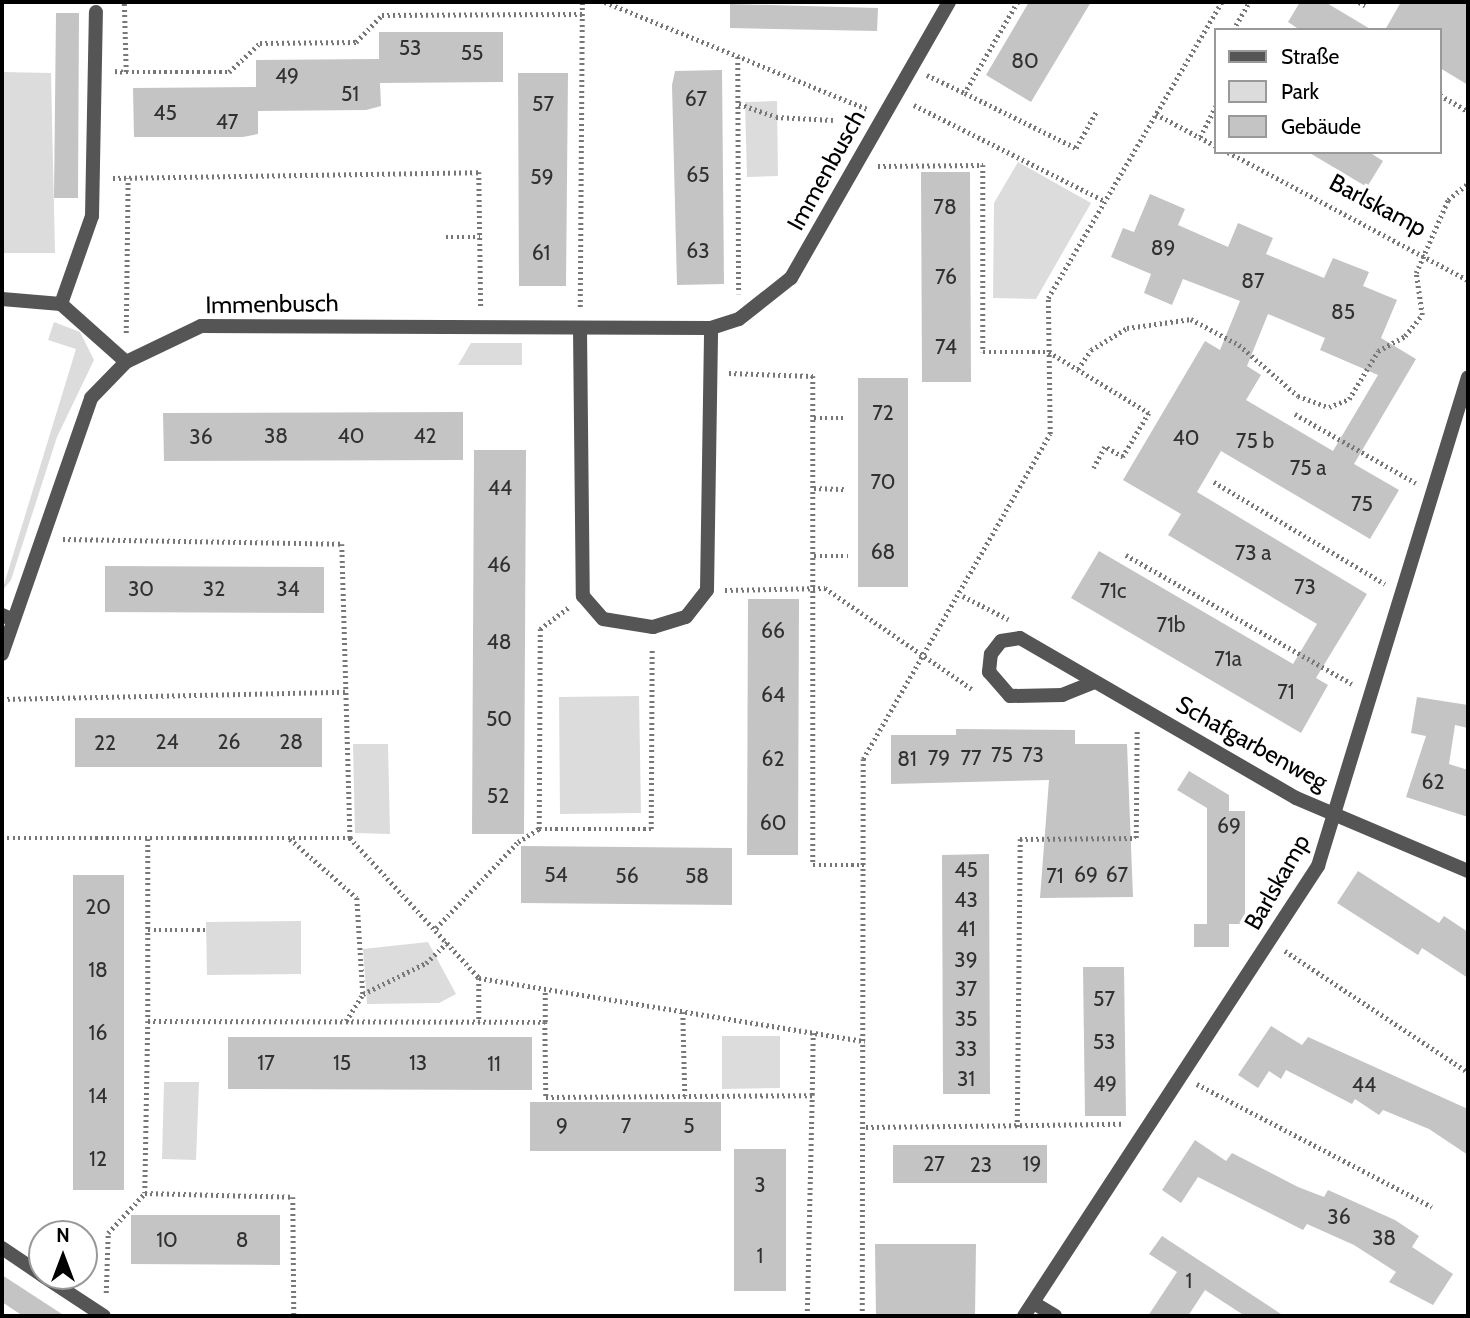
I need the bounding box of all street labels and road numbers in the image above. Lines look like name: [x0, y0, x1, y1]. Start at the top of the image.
street label: Immenbusch: [781, 105, 871, 235]
street label: Barlskamp: [1325, 167, 1431, 243]
street label: Immenbusch: [205, 288, 339, 320]
street label: Schafgarbenweg: [1171, 690, 1333, 796]
street label: Barlskamp: [1238, 829, 1316, 935]

